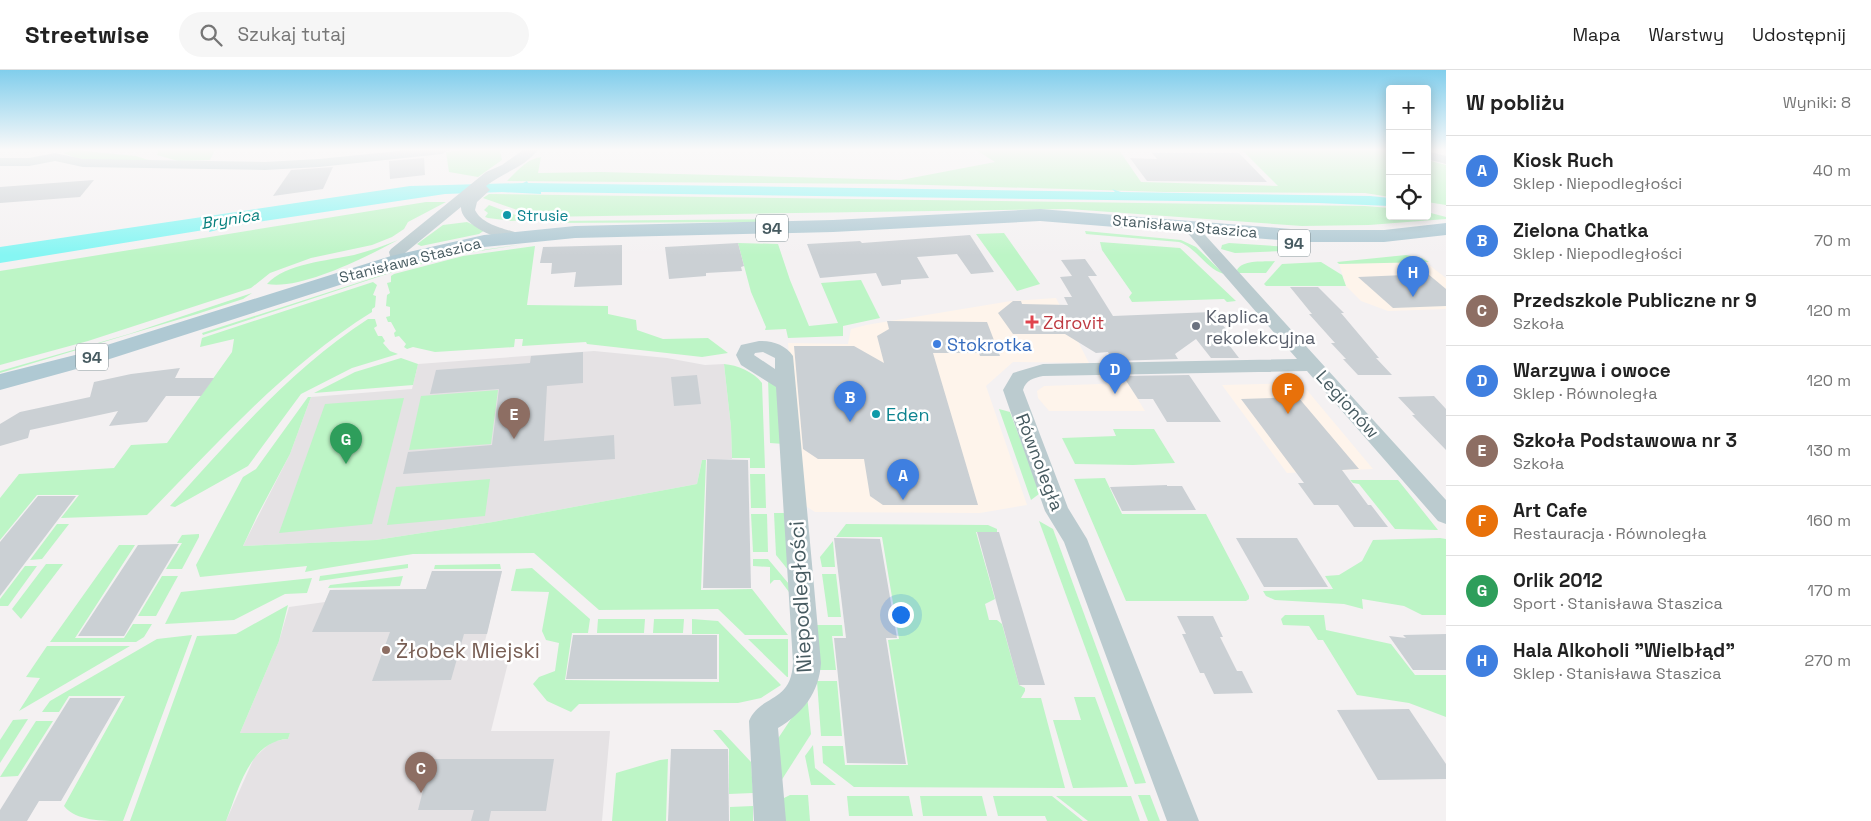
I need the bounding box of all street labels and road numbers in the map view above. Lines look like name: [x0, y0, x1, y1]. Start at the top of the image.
street label: Stanisława Staszica: [1112, 210, 1259, 242]
road number: 94: [756, 214, 788, 242]
road number: 94: [1278, 230, 1310, 257]
street label: Stanisława Staszica: [337, 233, 483, 287]
road number: 94: [76, 344, 108, 370]
street label: Legionów: [1311, 365, 1385, 443]
street label: Równoległa: [1011, 410, 1069, 514]
street label: Niepodległości: [783, 520, 817, 674]

